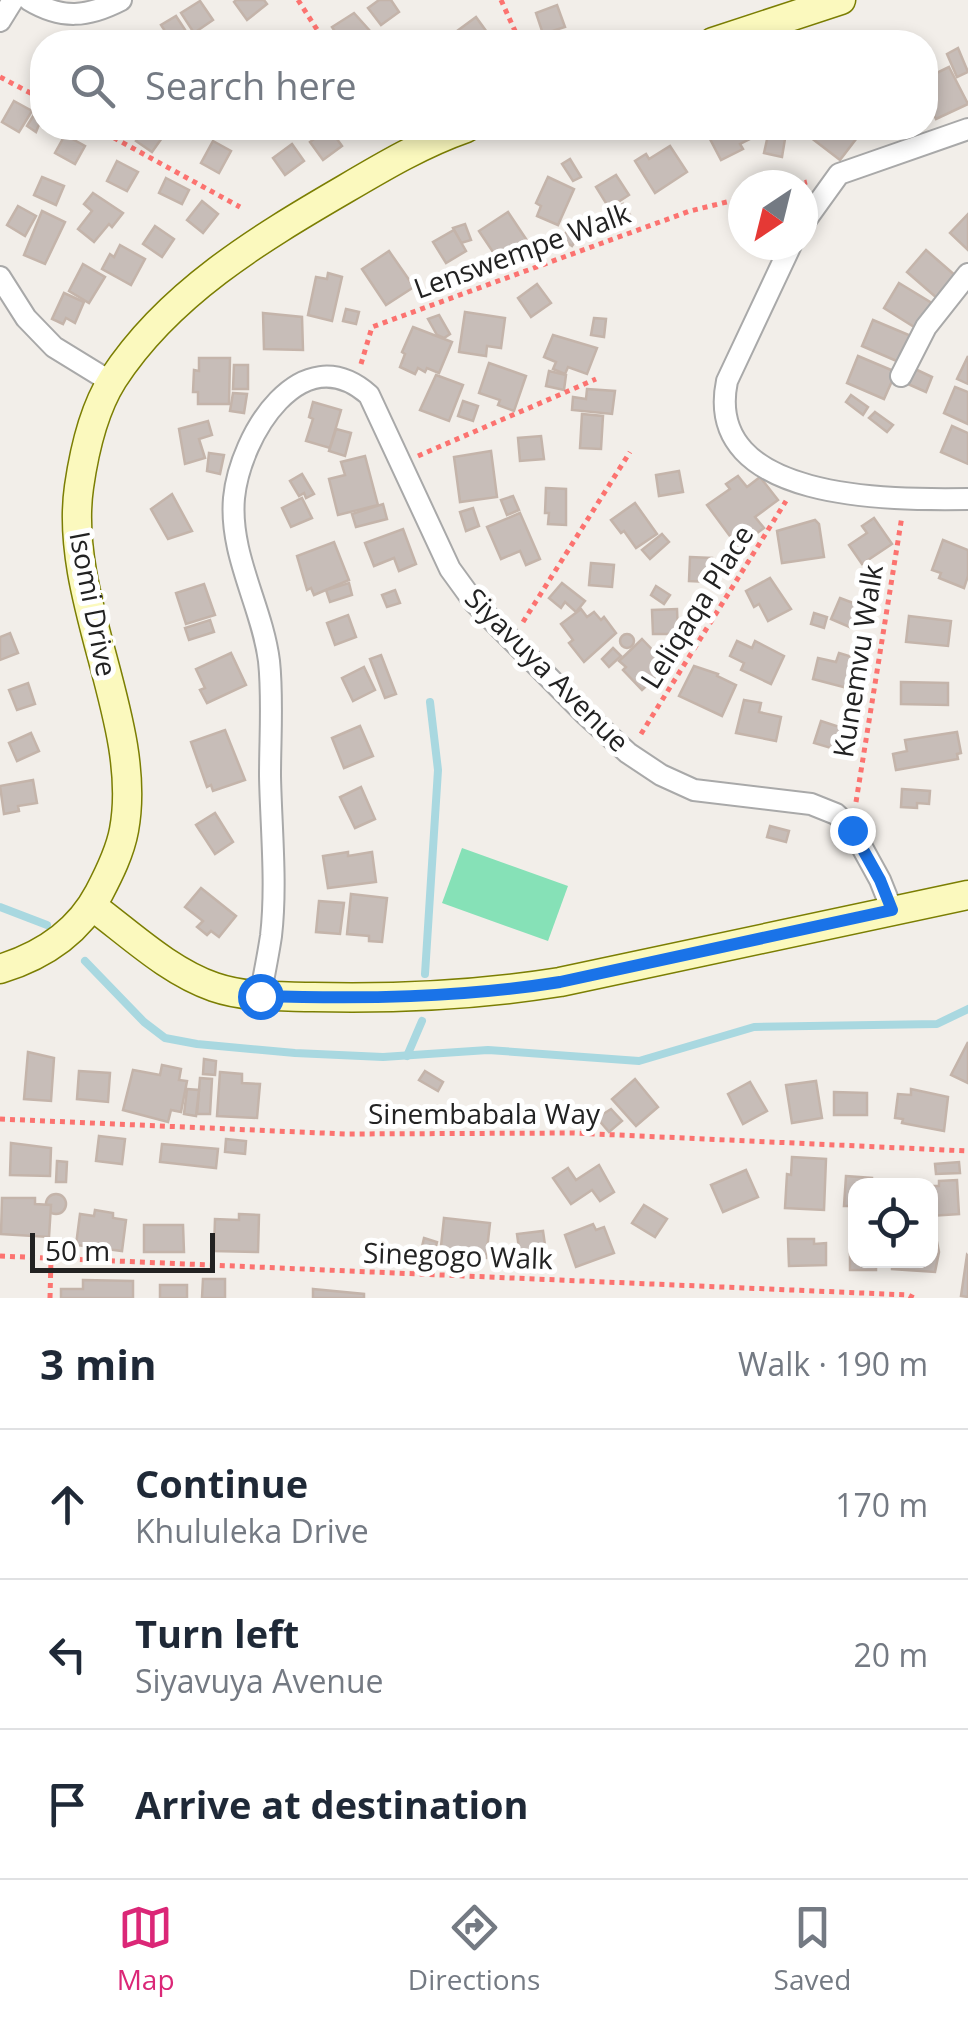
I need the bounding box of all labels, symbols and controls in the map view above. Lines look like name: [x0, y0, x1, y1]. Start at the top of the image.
search box: [30, 30, 938, 140]
icon: search: [65, 58, 120, 113]
text: Search here: [145, 59, 357, 111]
north arrow: [728, 170, 818, 260]
street label: Lenswempe Walk: [408, 193, 635, 307]
street label: Leliqaqa Place: [631, 518, 761, 695]
street label: Isomi Drive: [61, 528, 127, 679]
street label: Kunemvu Walk: [823, 561, 891, 760]
street label: Siyavuya Avenue: [457, 579, 638, 760]
route end: [830, 808, 876, 854]
route start: [238, 974, 284, 1020]
street label: Sinembabala Way: [368, 1094, 601, 1132]
map controls: [848, 1178, 938, 1268]
button: locate: [848, 1178, 938, 1268]
scale bar: [30, 1228, 215, 1272]
text: 50 m: [45, 1231, 110, 1269]
street label: Sinegogo Walk: [362, 1233, 554, 1277]
text: 3 min: [40, 1335, 157, 1392]
text: Walk · 190 m: [738, 1342, 928, 1385]
text: Continue: [135, 1457, 308, 1509]
icon: ahead: [40, 1477, 95, 1532]
text: 170 m: [835, 1483, 928, 1526]
text: Khululeka Drive: [135, 1509, 369, 1552]
text: Turn left: [135, 1607, 299, 1659]
icon: left: [40, 1627, 95, 1682]
text: 20 m: [853, 1633, 928, 1676]
text: Siyavuya Avenue: [135, 1659, 384, 1702]
icon: arrive: [40, 1777, 95, 1832]
text: Arrive at destination: [135, 1778, 529, 1830]
tab: Map: [117, 1900, 175, 1998]
tab: Directions: [408, 1900, 540, 1998]
tab: Saved: [774, 1900, 851, 1998]

